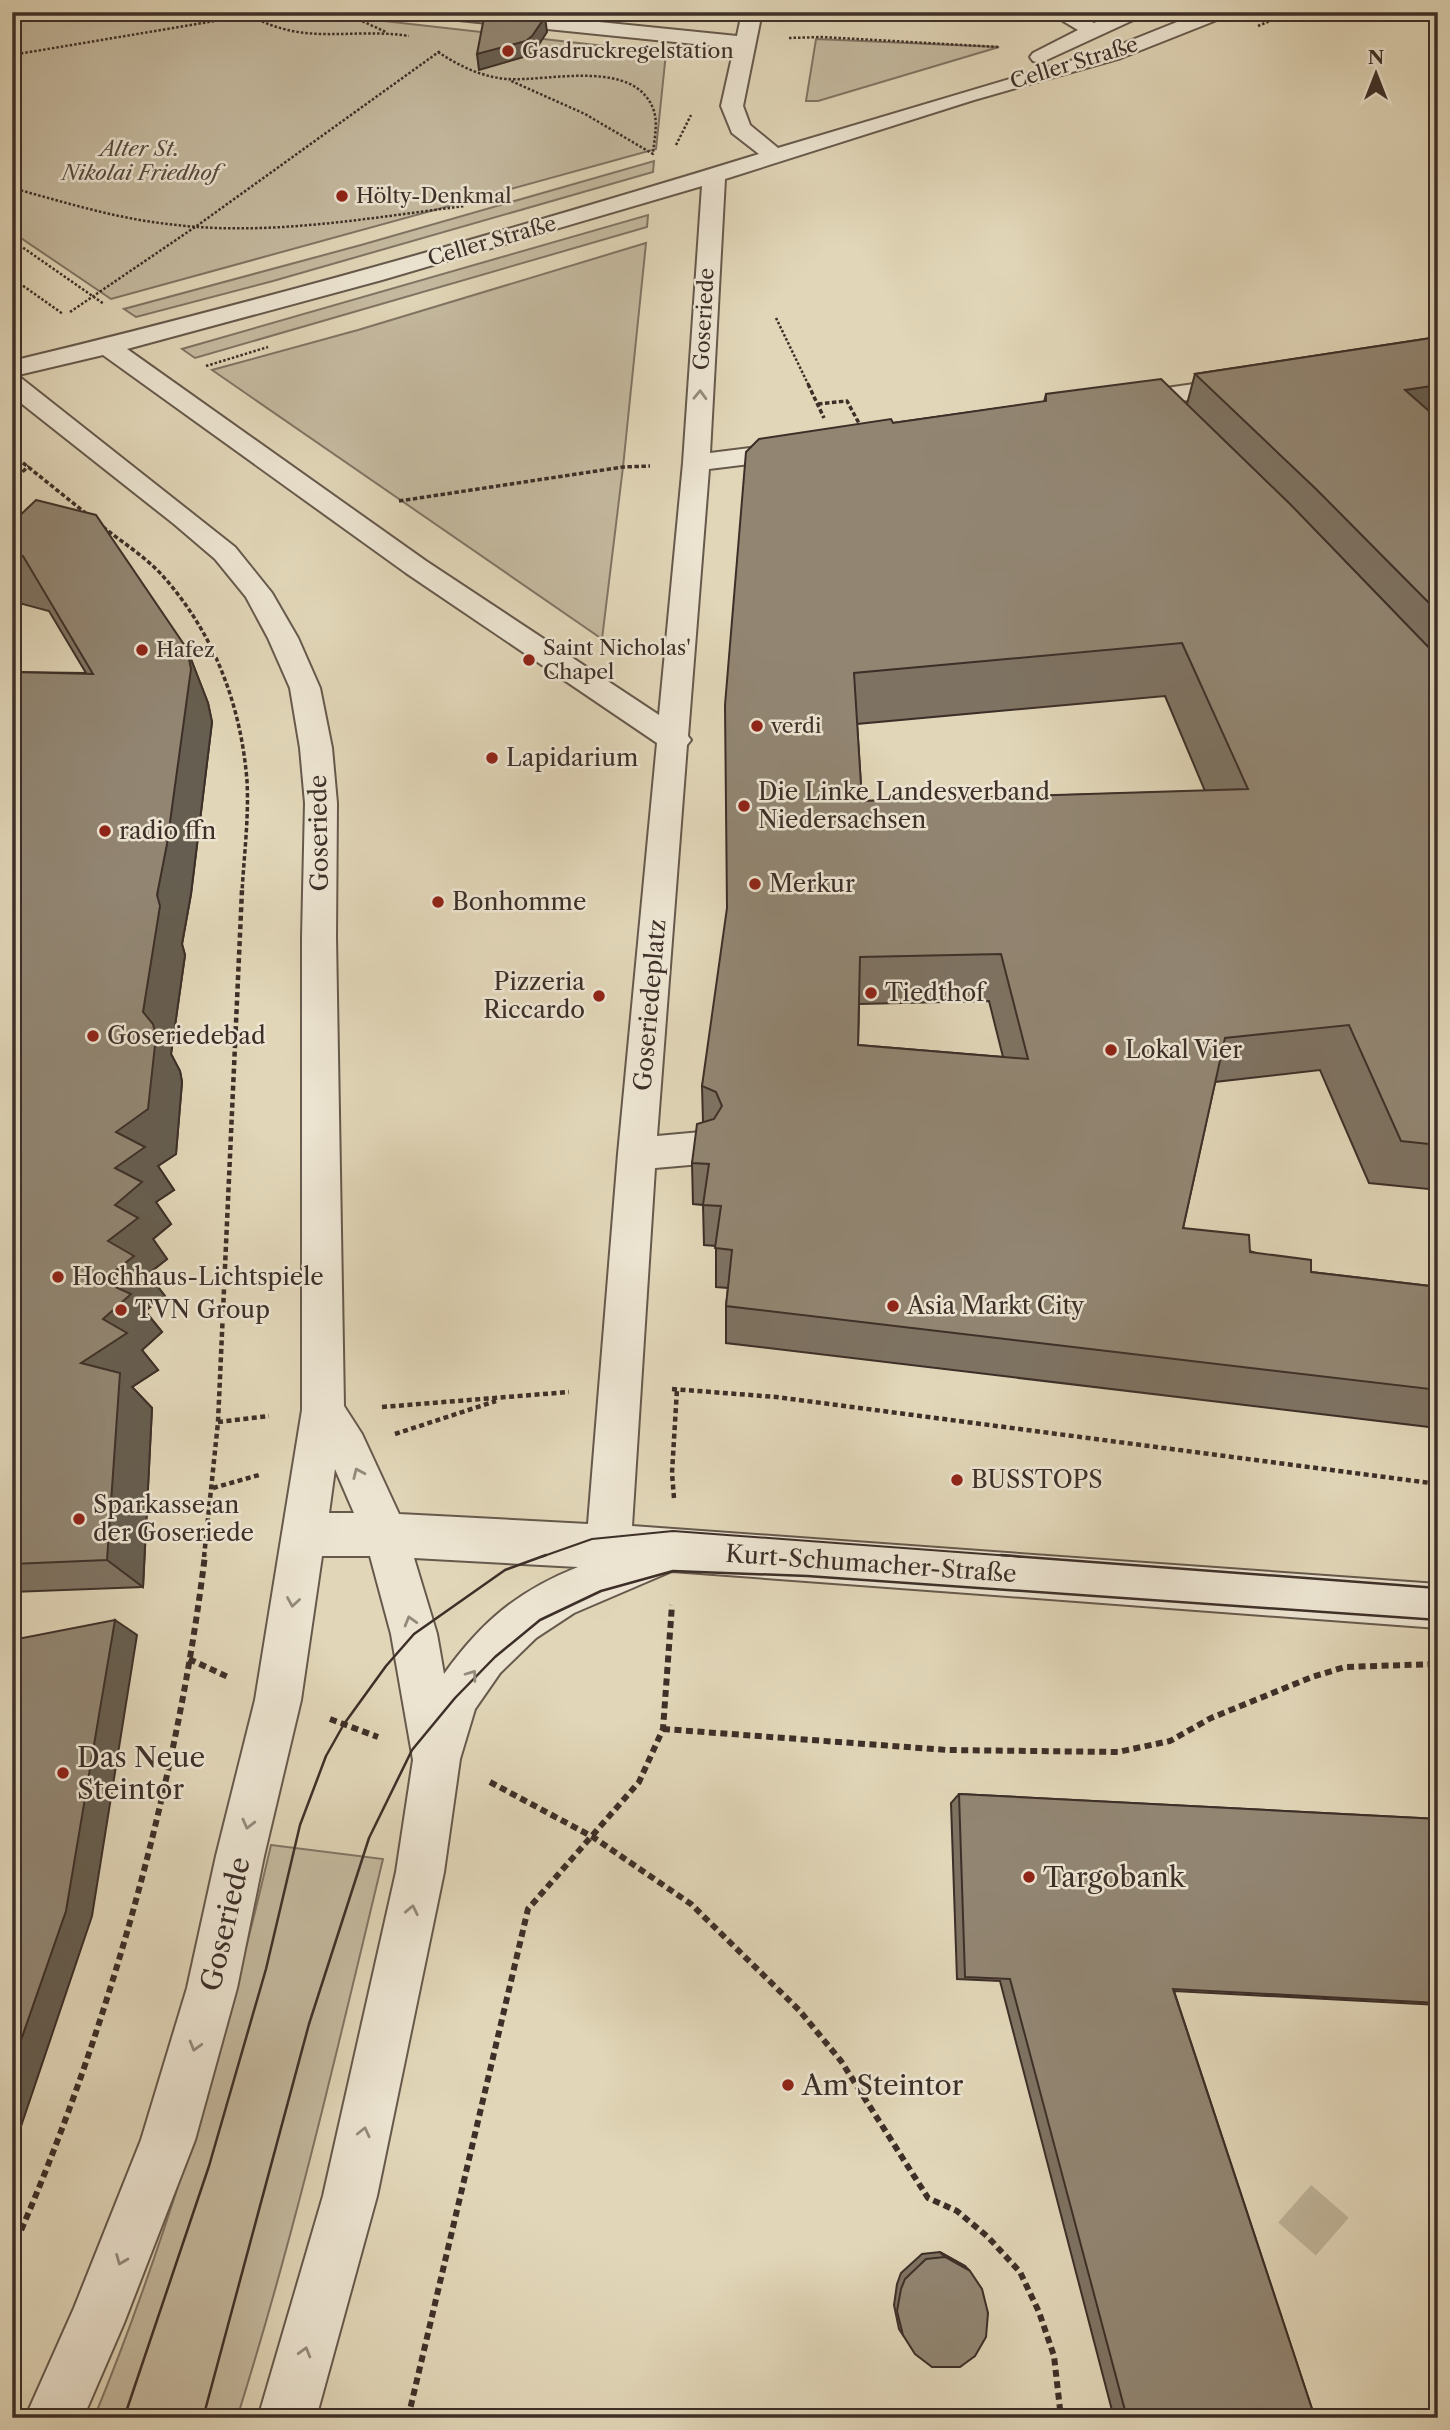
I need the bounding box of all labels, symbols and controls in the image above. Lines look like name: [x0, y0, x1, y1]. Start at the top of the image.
street label: Celler Straße: [1007, 31, 1141, 94]
place label: Gasdruckregelstation: [522, 38, 734, 63]
north arrow: [1342, 38, 1412, 108]
marker: Gasdruckregelstation: [500, 43, 516, 59]
text: N: [1368, 46, 1384, 69]
park label: Alter St. Nikolai Friedhof: [60, 136, 226, 185]
place label: Hölty-Denkmal: [356, 183, 511, 208]
marker: Hölty-Denkmal: [334, 188, 350, 204]
street label: Celler Straße: [425, 210, 559, 271]
street label: Goseriede: [688, 267, 719, 371]
one-way arrow: [692, 389, 707, 400]
place label: Saint Nicholas' Chapel: [543, 635, 691, 684]
place label: Hafez: [156, 637, 215, 662]
marker: Hafez: [134, 642, 150, 658]
marker: Saint Nicholas' Chapel: [521, 652, 537, 668]
place label: verdi: [770, 713, 821, 738]
marker: verdi: [749, 718, 765, 734]
place label: Lapidarium: [506, 743, 638, 772]
marker: Lapidarium: [484, 750, 500, 766]
street label: Goseriede: [303, 774, 334, 892]
place label: Die Linke Landesverband Niedersachsen: [758, 777, 1050, 834]
marker: Die Linke Landesverband Niedersachsen: [736, 798, 752, 814]
place label: radio ffn: [119, 816, 216, 845]
marker: radio ffn: [97, 823, 113, 839]
place label: Merkur: [769, 869, 855, 898]
marker: Merkur: [747, 876, 763, 892]
place label: Bonhomme: [452, 887, 586, 916]
marker: Bonhomme: [430, 894, 446, 910]
street label: Goseriedeplatz: [628, 918, 671, 1092]
place label: Pizzeria Riccardo: [483, 967, 585, 1024]
place label: Tiedthof: [885, 978, 987, 1007]
marker: Tiedthof: [863, 985, 879, 1001]
marker: Pizzeria Riccardo: [591, 988, 607, 1004]
place label: Goseriedebad: [107, 1021, 266, 1050]
marker: Goseriedebad: [85, 1028, 101, 1044]
place label: Lokal Vier: [1125, 1035, 1242, 1064]
marker: Lokal Vier: [1103, 1042, 1119, 1058]
place label: Hochhaus-Lichtspiele: [72, 1262, 324, 1291]
marker: Hochhaus-Lichtspiele: [50, 1269, 66, 1285]
place label: Asia Markt City: [906, 1291, 1085, 1320]
place label: TVN Group: [135, 1295, 270, 1324]
marker: Asia Markt City: [885, 1298, 901, 1314]
marker: TVN Group: [113, 1302, 129, 1318]
place label: BUSSTOPS: [971, 1465, 1103, 1494]
one-way arrow: [352, 1468, 366, 1480]
marker: BUSSTOPS: [949, 1472, 965, 1488]
place label: Sparkasse an der Goseriede: [93, 1490, 254, 1547]
marker: Sparkasse an der Goseriede: [71, 1511, 87, 1527]
street label: Kurt-Schumacher-Straße: [725, 1539, 1018, 1588]
one-way arrow: [286, 1596, 301, 1607]
one-way arrow: [404, 1615, 419, 1627]
one-way arrow: [464, 1670, 476, 1683]
place label: Das Neue Steintor: [77, 1740, 205, 1806]
marker: Das Neue Steintor: [55, 1765, 71, 1781]
one-way arrow: [242, 1818, 256, 1830]
street label: Goseriede: [193, 1854, 257, 1994]
place label: Targobank: [1043, 1860, 1187, 1894]
marker: Targobank: [1021, 1869, 1037, 1885]
one-way arrow: [404, 1904, 419, 1916]
one-way arrow: [189, 2039, 204, 2051]
place label: Am Steintor: [801, 2068, 964, 2102]
marker: Am Steintor: [780, 2077, 796, 2093]
one-way arrow: [356, 2126, 370, 2138]
one-way arrow: [115, 2254, 129, 2266]
one-way arrow: [297, 2346, 312, 2358]

